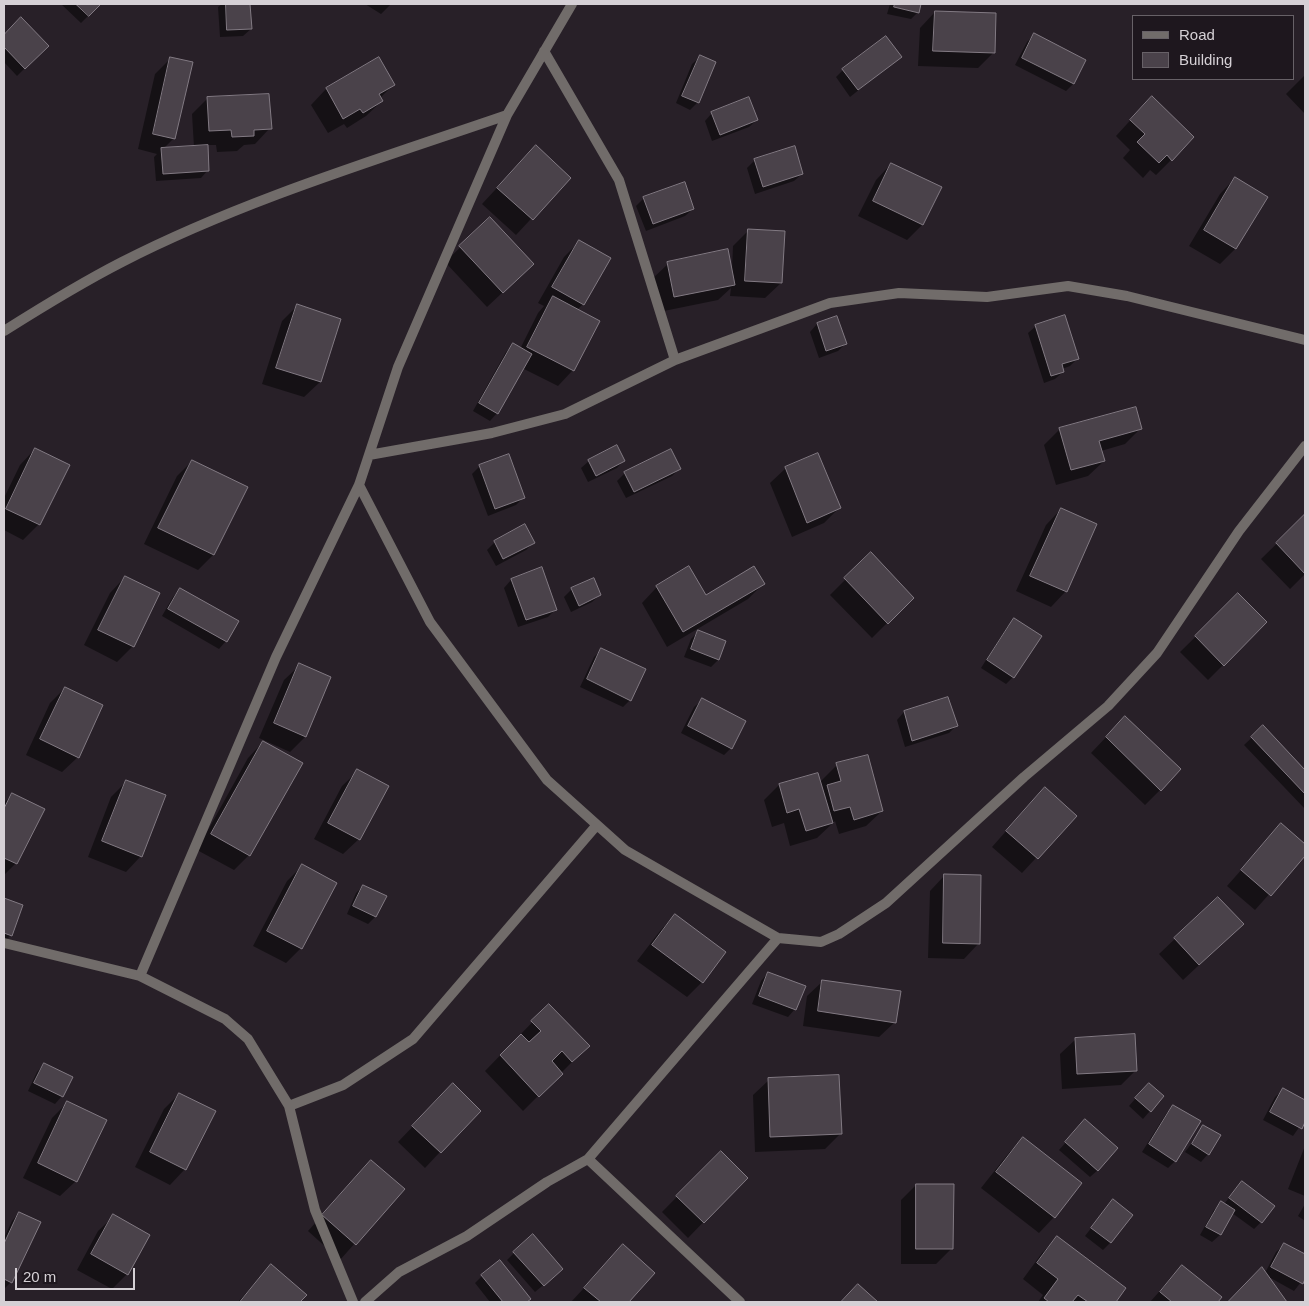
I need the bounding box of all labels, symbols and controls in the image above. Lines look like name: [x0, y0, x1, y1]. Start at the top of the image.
legend: [1132, 15, 1294, 80]
text: Road: [1179, 26, 1215, 43]
text: Building: [1179, 51, 1232, 68]
scale bar: [18, 1258, 138, 1290]
text: 20 m: [23, 1268, 56, 1285]

